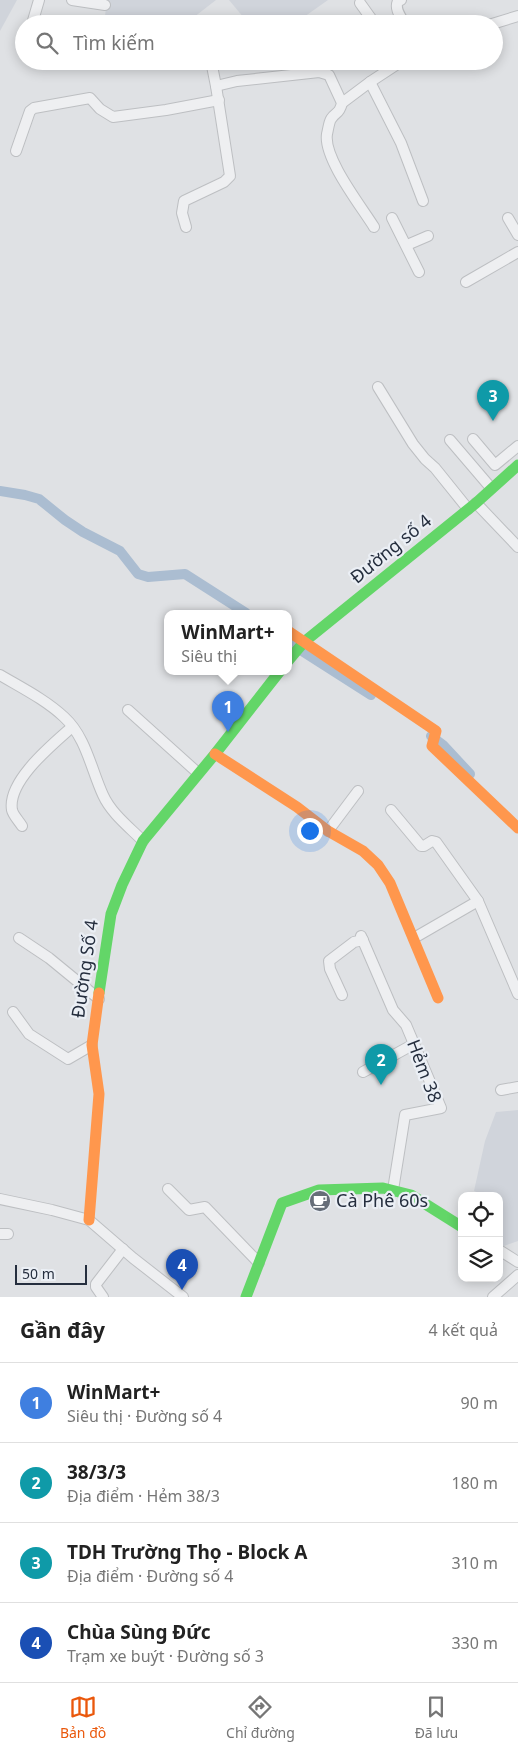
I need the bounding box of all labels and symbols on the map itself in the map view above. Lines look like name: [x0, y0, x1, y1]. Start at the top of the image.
pin: 3: [477, 380, 509, 421]
street label: Đường số 4: [345, 508, 436, 588]
pin: 1: [212, 691, 244, 732]
your location: [297, 818, 323, 844]
street label: Đường Số 4: [65, 918, 103, 1020]
street label: Hẻm 38: [402, 1036, 448, 1106]
pin: 2: [365, 1044, 397, 1085]
place label: Cà Phê 60s: [336, 1188, 428, 1212]
cafe icon: Cà Phê 60s: [308, 1189, 332, 1213]
pin: 4: [166, 1249, 198, 1290]
scale bar: [15, 1262, 88, 1285]

